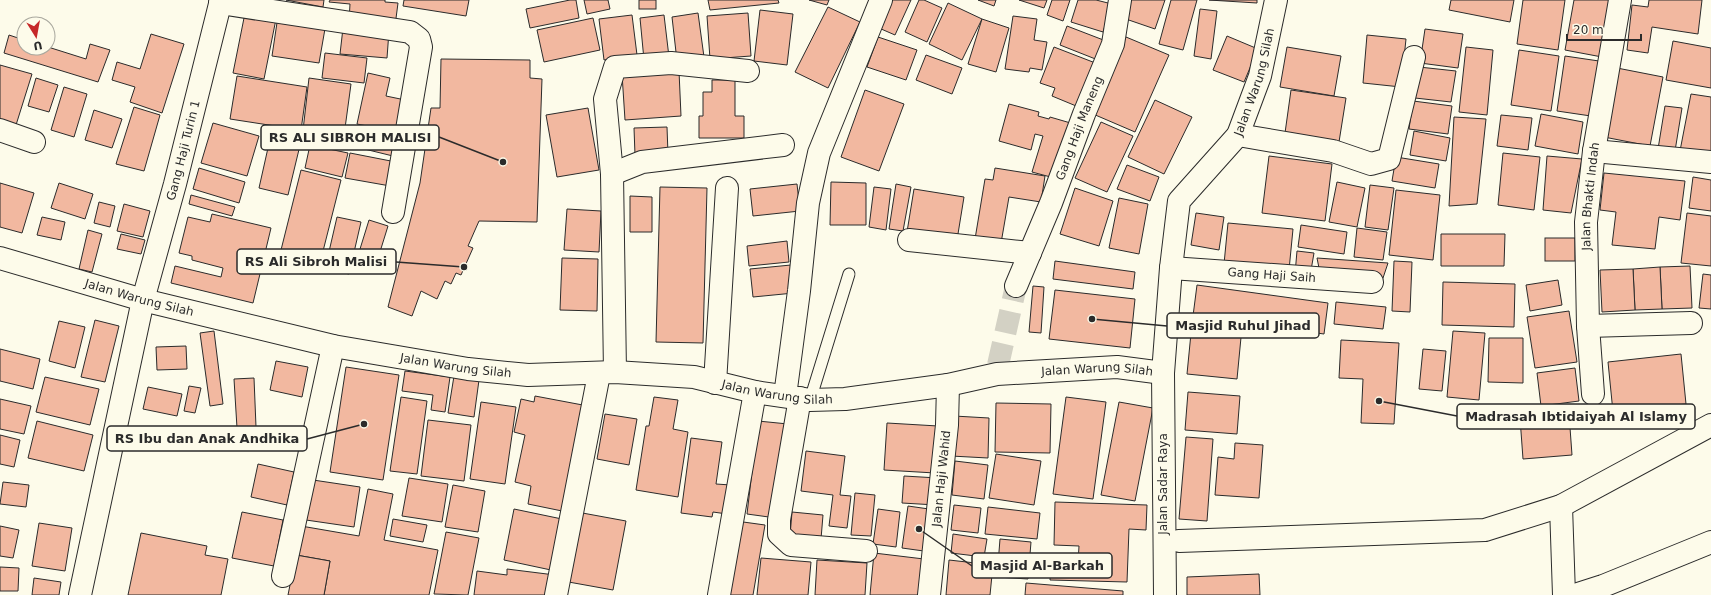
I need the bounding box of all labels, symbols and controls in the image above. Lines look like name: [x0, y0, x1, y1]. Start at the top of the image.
north arrow: [16, 16, 56, 56]
scale bar: [1567, 16, 1641, 42]
text: 20 m: [1573, 23, 1604, 37]
street label: Jalan Warung Silah: [1231, 27, 1277, 139]
text: U: [32, 38, 43, 53]
street label: Gang Haji Maneng: [1053, 74, 1106, 182]
street label: Gang Haji Turin 1: [164, 99, 203, 202]
callout: RS ALI SIBROH MALISI: [261, 125, 439, 150]
text: RS ALI SIBROH MALISI: [269, 130, 431, 145]
street label: Jalan Bhakti Indah: [1579, 141, 1602, 252]
callout: RS Ali Sibroh Malisi: [237, 249, 396, 274]
text: RS Ali Sibroh Malisi: [245, 254, 387, 269]
street label: Gang Haji Saih: [1227, 265, 1316, 285]
street label: Jalan Warung Silah: [82, 276, 195, 319]
callout: Masjid Ruhul Jihad: [1167, 313, 1319, 338]
text: Masjid Ruhul Jihad: [1175, 318, 1311, 333]
street label: Jalan Warung Silah: [398, 350, 512, 380]
street label: Jalan Warung Silah: [1040, 360, 1154, 379]
street label: Jalan Warung Silah: [719, 377, 833, 407]
callout: Madrasah Ibtidaiyah Al Islamy: [1457, 404, 1695, 429]
text: Madrasah Ibtidaiyah Al Islamy: [1465, 409, 1687, 424]
callout: RS Ibu dan Anak Andhika: [107, 426, 307, 451]
street label: Jalan Haji Wahid: [929, 430, 953, 529]
text: RS Ibu dan Anak Andhika: [115, 431, 299, 446]
street label: Jalan Sadar Raya: [1156, 433, 1170, 536]
callout: Masjid Al-Barkah: [972, 553, 1112, 578]
text: Masjid Al-Barkah: [980, 558, 1104, 573]

